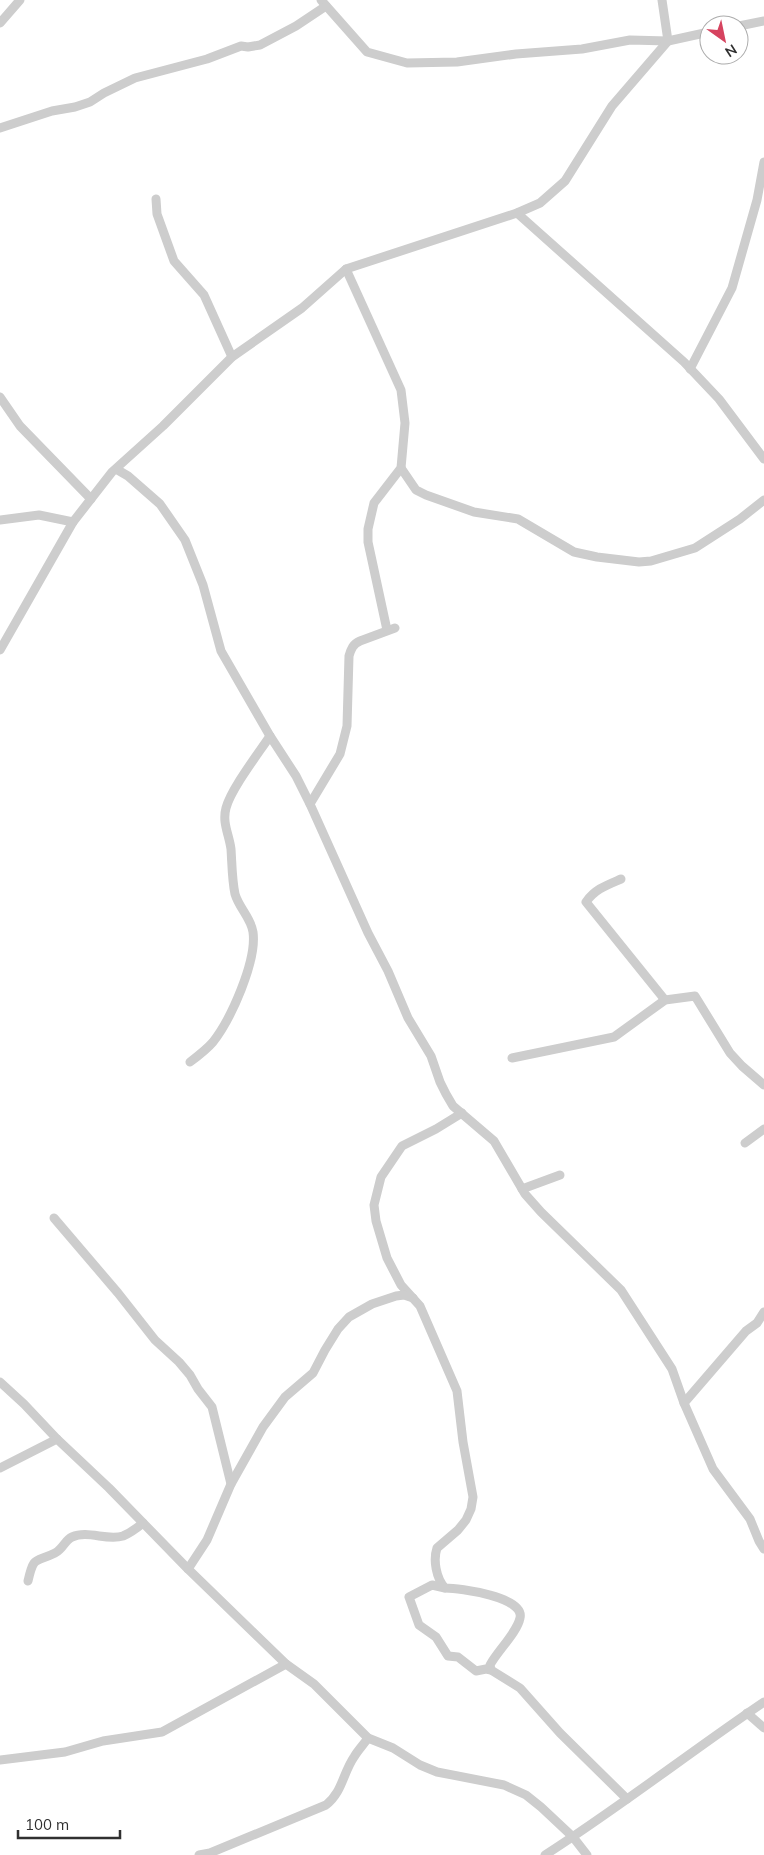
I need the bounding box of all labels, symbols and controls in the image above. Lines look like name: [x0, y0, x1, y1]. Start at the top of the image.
north arrow: [699, 15, 749, 65]
text: N: [722, 40, 740, 61]
scale bar: [18, 1808, 120, 1840]
text: 100 m: [25, 1815, 69, 1834]

